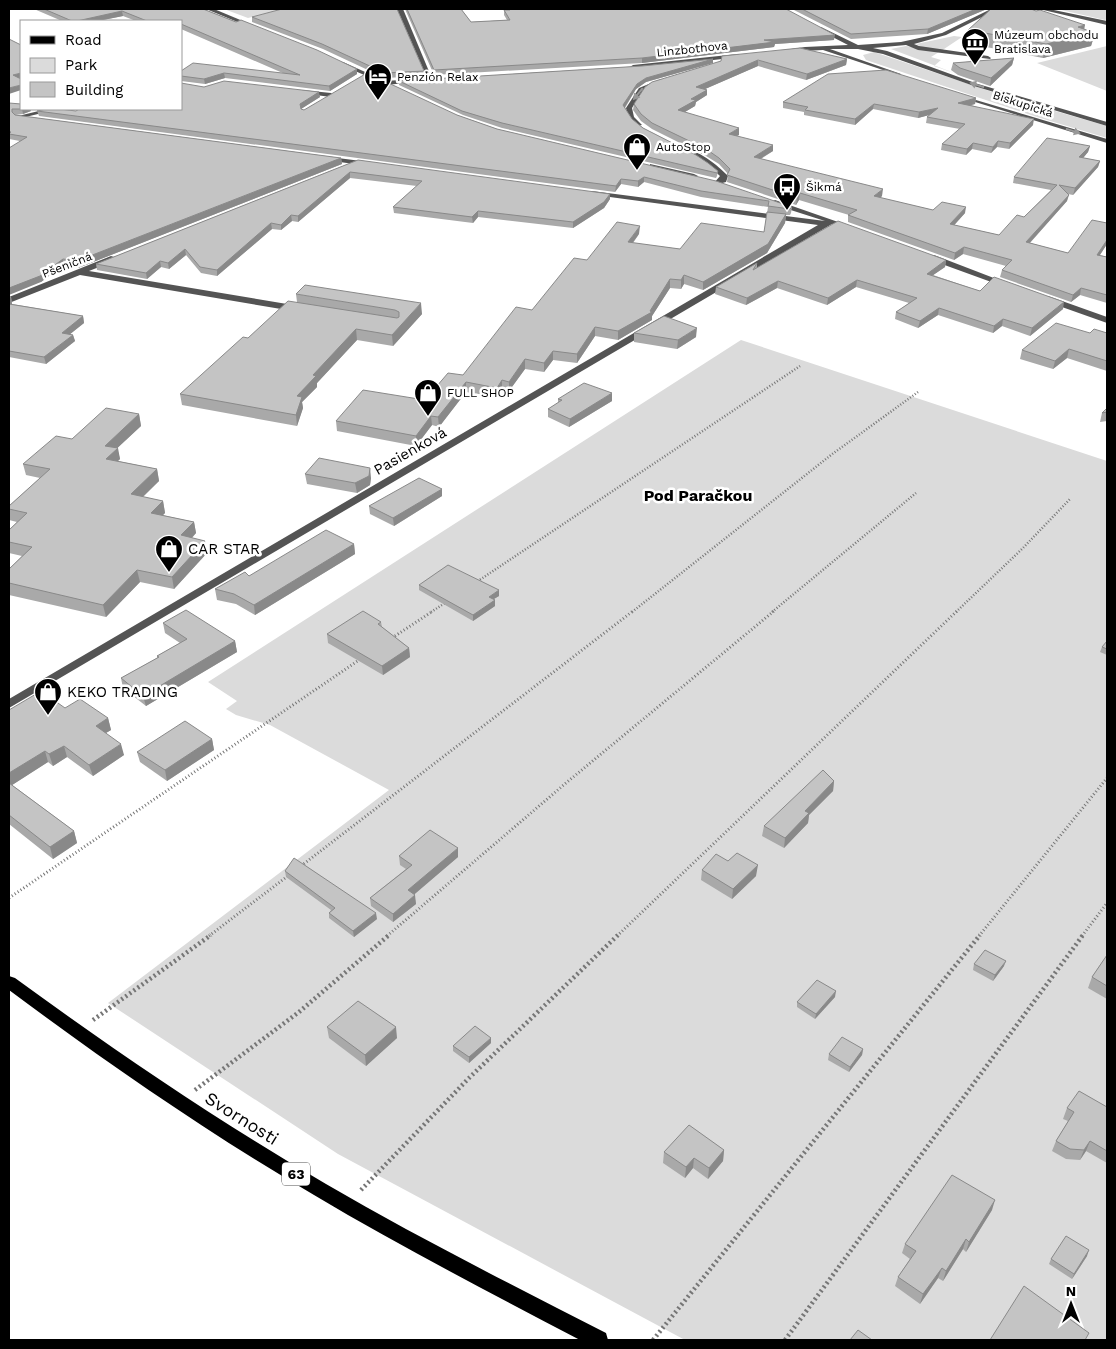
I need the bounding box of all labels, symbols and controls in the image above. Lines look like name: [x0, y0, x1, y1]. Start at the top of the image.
legend: [20, 20, 182, 110]
museum icon: Múzeum obchodu Bratislava: [960, 27, 990, 66]
place label: Múzeum obchodu Bratislava: [994, 28, 1099, 56]
text: Road: [65, 31, 102, 49]
street label: Linzbothova: [656, 38, 728, 60]
text: Park: [65, 56, 98, 74]
hotel icon: Penzión Relax: [363, 62, 393, 101]
place label: Penzión Relax: [397, 70, 478, 84]
text: Building: [65, 81, 123, 99]
one-way arrow: [969, 81, 984, 88]
one-way arrow: [633, 87, 644, 100]
street label: Biskupická: [991, 88, 1055, 120]
one-way arrow: [1065, 128, 1080, 136]
shop icon: AutoStop: [622, 132, 652, 171]
place label: AutoStop: [656, 140, 711, 154]
bus stop icon: Šikmá: [772, 172, 802, 211]
place label: Šikmá: [806, 180, 842, 194]
street label: Pšeničná: [40, 249, 94, 281]
shop icon: FULL SHOP: [413, 378, 443, 417]
place label: FULL SHOP: [447, 386, 514, 400]
street label: Pasienková: [371, 423, 450, 479]
district label: Pod Paračkou: [644, 486, 752, 505]
shop icon: CAR STAR: [154, 534, 184, 573]
place label: CAR STAR: [188, 540, 260, 558]
shop icon: KEKO TRADING: [33, 677, 63, 716]
place label: KEKO TRADING: [67, 683, 178, 701]
street label: Svornosti: [201, 1087, 283, 1149]
road number: 63: [282, 1162, 310, 1186]
north arrow: [1046, 1279, 1096, 1329]
text: N: [1066, 1283, 1076, 1299]

